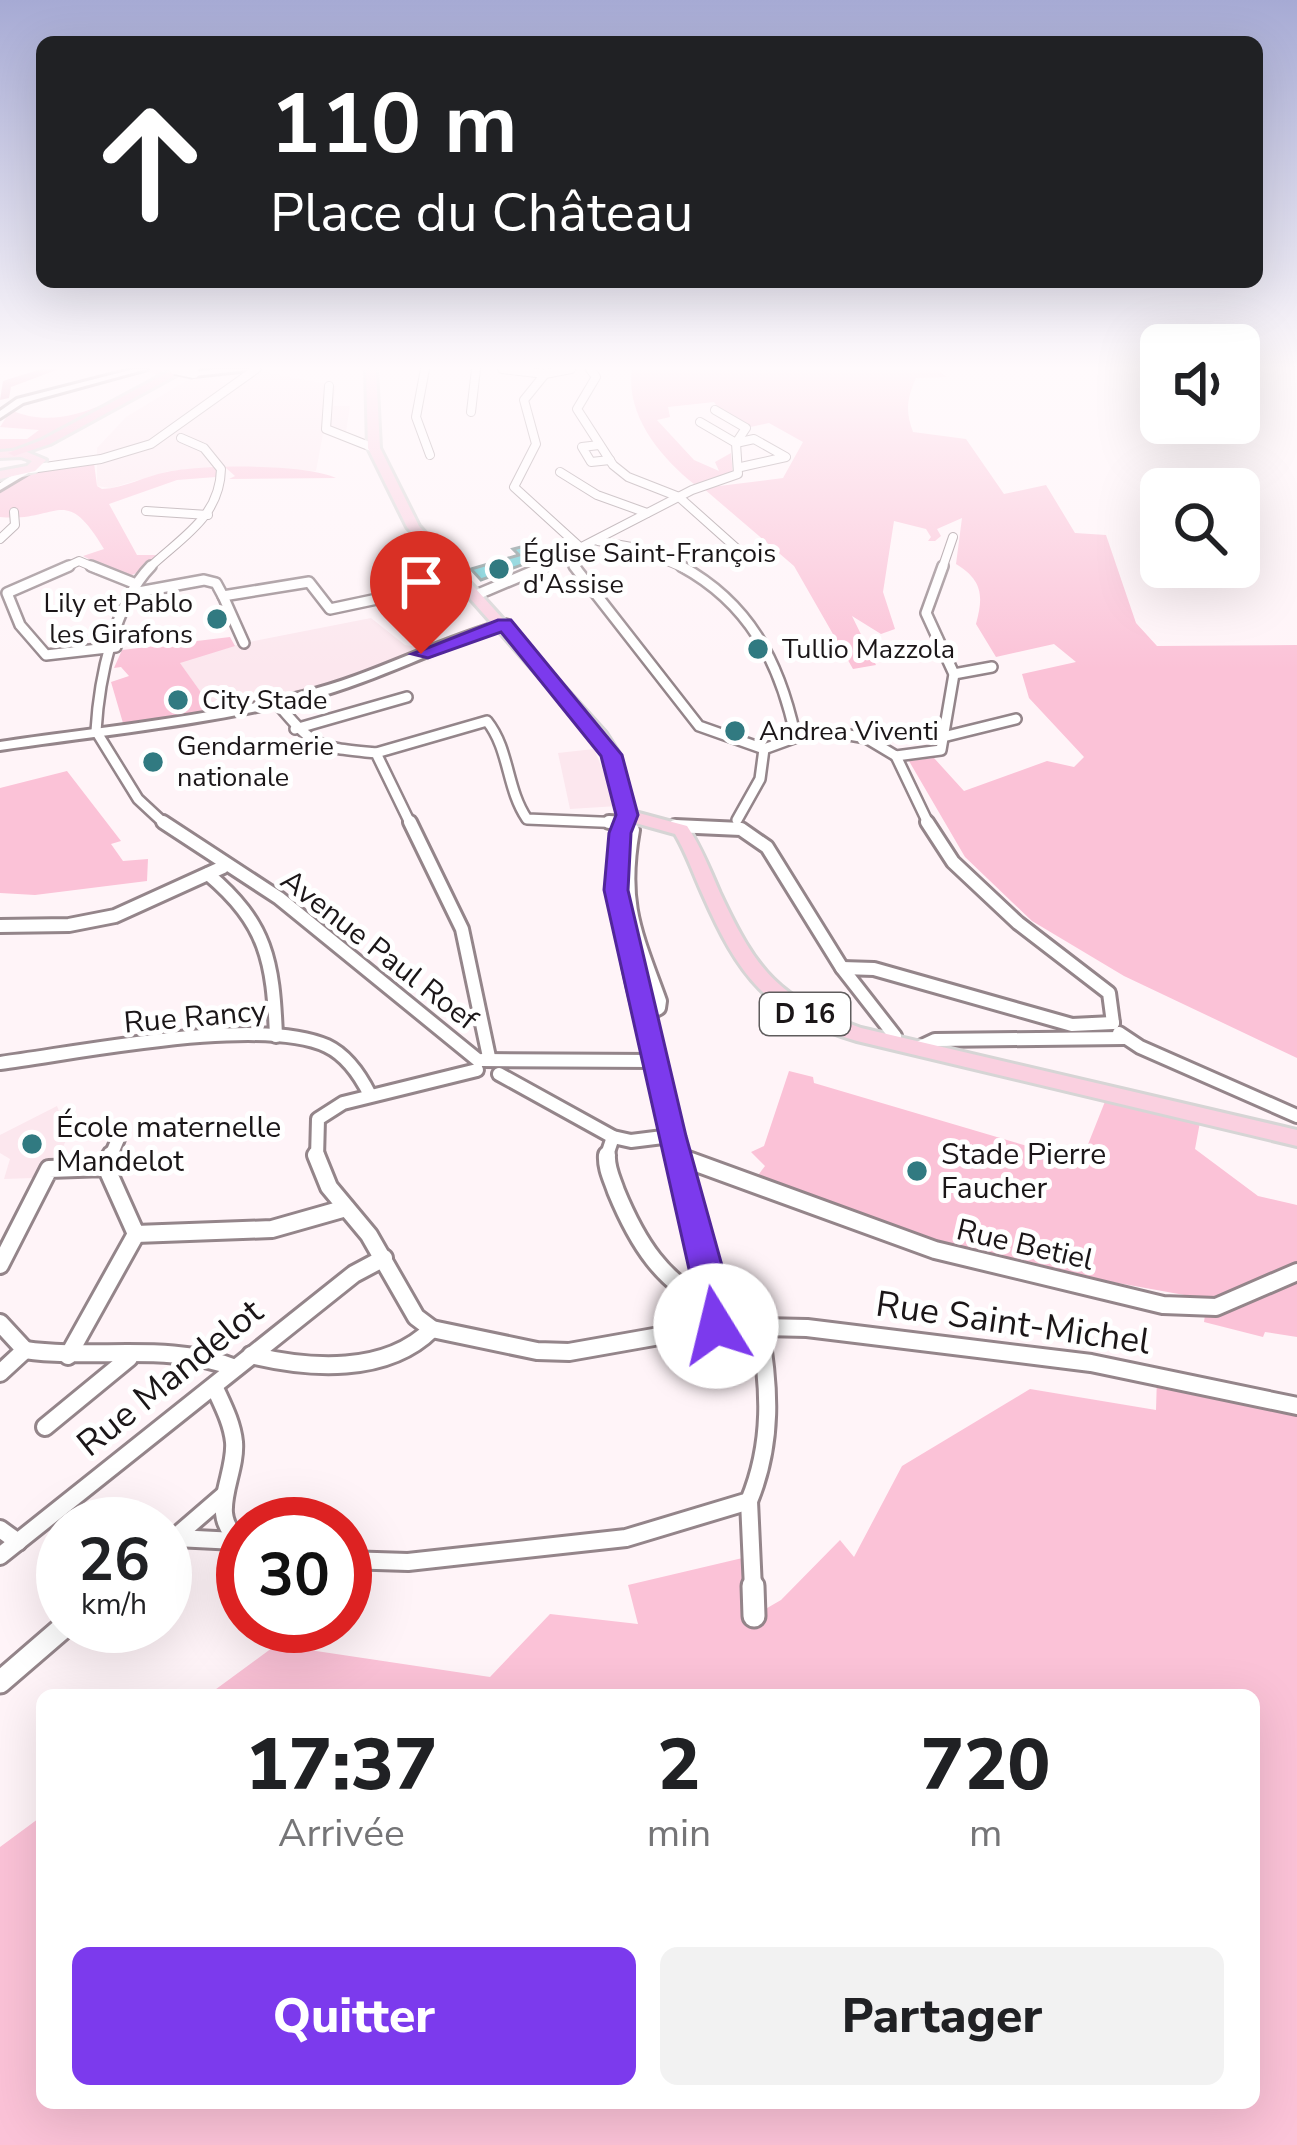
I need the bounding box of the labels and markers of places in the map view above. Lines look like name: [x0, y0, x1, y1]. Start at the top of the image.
pin: [370, 531, 472, 654]
place label: Église Saint-François d'Assise: [523, 535, 776, 603]
marker: Église Saint-François d'Assise: [486, 556, 512, 582]
place label: Lily et Pablo les Girafons: [43, 585, 193, 653]
marker: Lily et Pablo les Girafons: [204, 606, 230, 632]
place label: Tullio Mazzola: [782, 631, 955, 668]
marker: Tullio Mazzola: [745, 636, 771, 662]
place label: City Stade: [202, 682, 327, 719]
marker: City Stade: [165, 687, 191, 713]
place label: Andrea Viventi: [759, 713, 939, 750]
marker: Andrea Viventi: [722, 718, 748, 744]
place label: Gendarmerie nationale: [177, 728, 334, 796]
marker: Gendarmerie nationale: [140, 749, 166, 775]
place label: École maternelle Mandelot: [56, 1107, 281, 1182]
marker: École maternelle Mandelot: [19, 1131, 45, 1157]
place label: Stade Pierre Faucher: [941, 1134, 1106, 1209]
marker: Stade Pierre Faucher: [904, 1158, 930, 1184]

